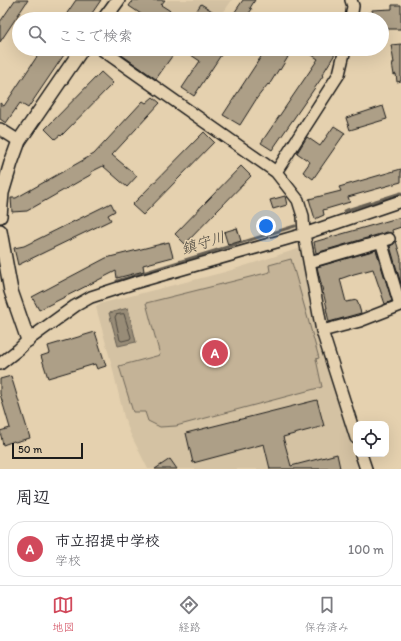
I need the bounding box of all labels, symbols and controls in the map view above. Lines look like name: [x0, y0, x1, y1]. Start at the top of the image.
search box: [12, 12, 389, 56]
icon: search: [26, 23, 48, 45]
text: ここで検索: [58, 27, 133, 45]
your location: [256, 216, 276, 236]
water label: 鎮守川: [179, 228, 227, 258]
pin: A: [202, 338, 228, 368]
map controls: [353, 421, 389, 457]
button: locate: [353, 421, 389, 457]
scale bar: [12, 441, 83, 460]
text: 50 m: [18, 443, 42, 456]
text: 周辺: [16, 487, 50, 507]
text: 市立招提中学校: [55, 532, 160, 550]
text: A: [26, 542, 34, 557]
text: 100 m: [348, 542, 384, 557]
text: 学校: [55, 553, 81, 568]
tab: 地図: [52, 594, 74, 634]
tab: 経路: [178, 594, 200, 634]
tab: 保存済み: [305, 594, 349, 634]

